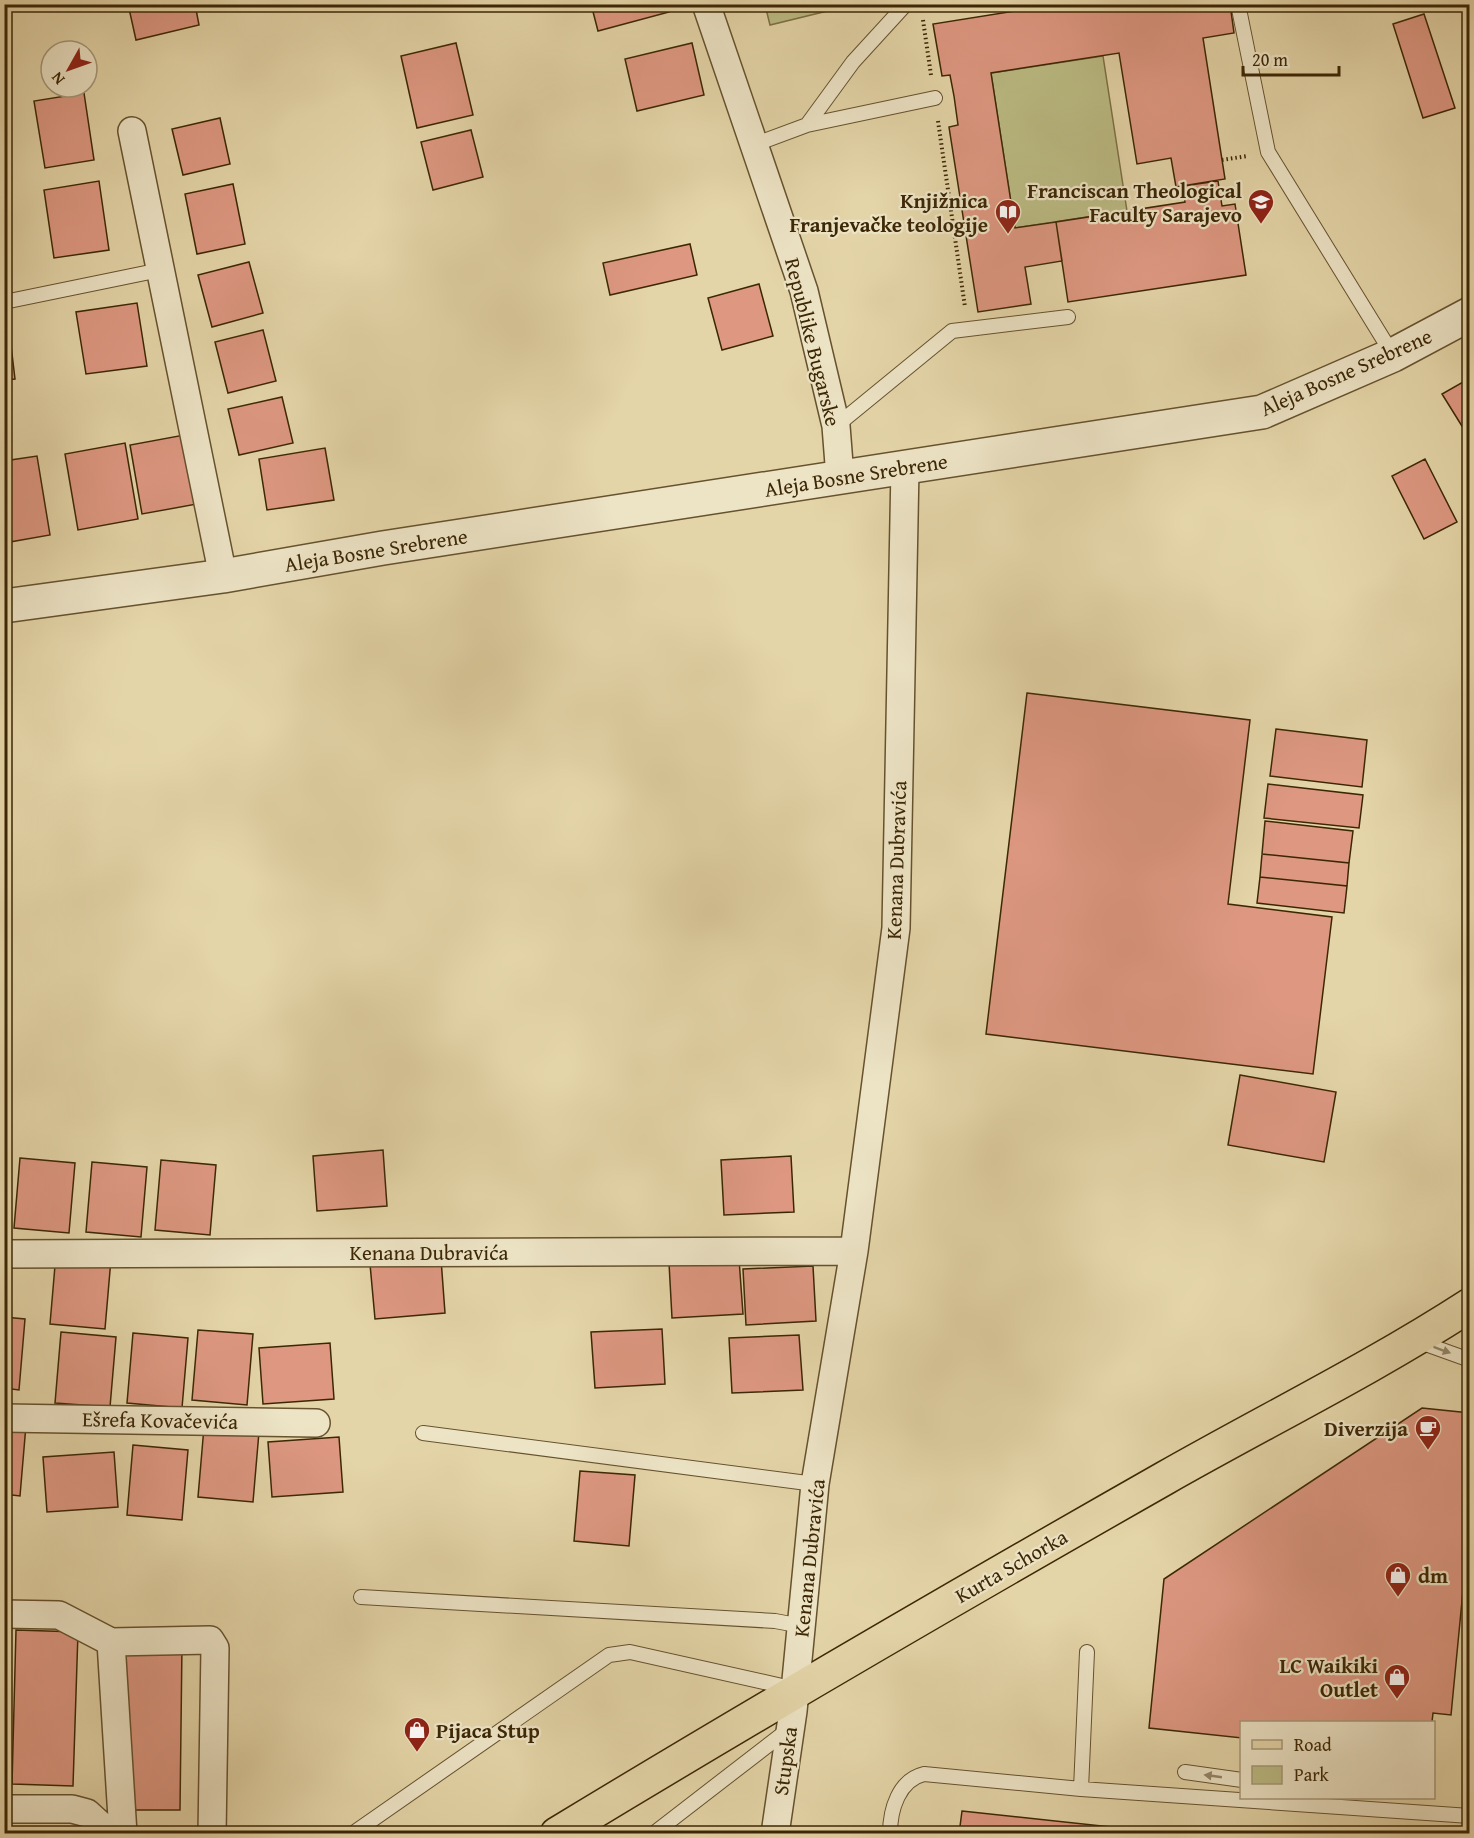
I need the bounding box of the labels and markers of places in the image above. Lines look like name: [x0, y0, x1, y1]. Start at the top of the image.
place label: Franciscan Theological Faculty Sarajevo: [1027, 175, 1242, 230]
place label: Knjižnica Franjevačke teologije: [789, 185, 988, 240]
school or university icon: Franciscan Theological Faculty Sarajevo: [1246, 187, 1276, 225]
library icon: Knjižnica Franjevačke teologije: [993, 197, 1023, 235]
place label: Diverzija: [1324, 1413, 1408, 1444]
cafe icon: Diverzija: [1413, 1413, 1443, 1451]
shop icon: dm: [1383, 1560, 1413, 1598]
place label: dm: [1418, 1560, 1448, 1591]
place label: LC Waikiki Outlet: [1279, 1650, 1378, 1705]
shop icon: LC Waikiki Outlet: [1382, 1662, 1412, 1700]
shop icon: Pijaca Stup: [402, 1715, 432, 1753]
place label: Pijaca Stup: [436, 1715, 540, 1746]

